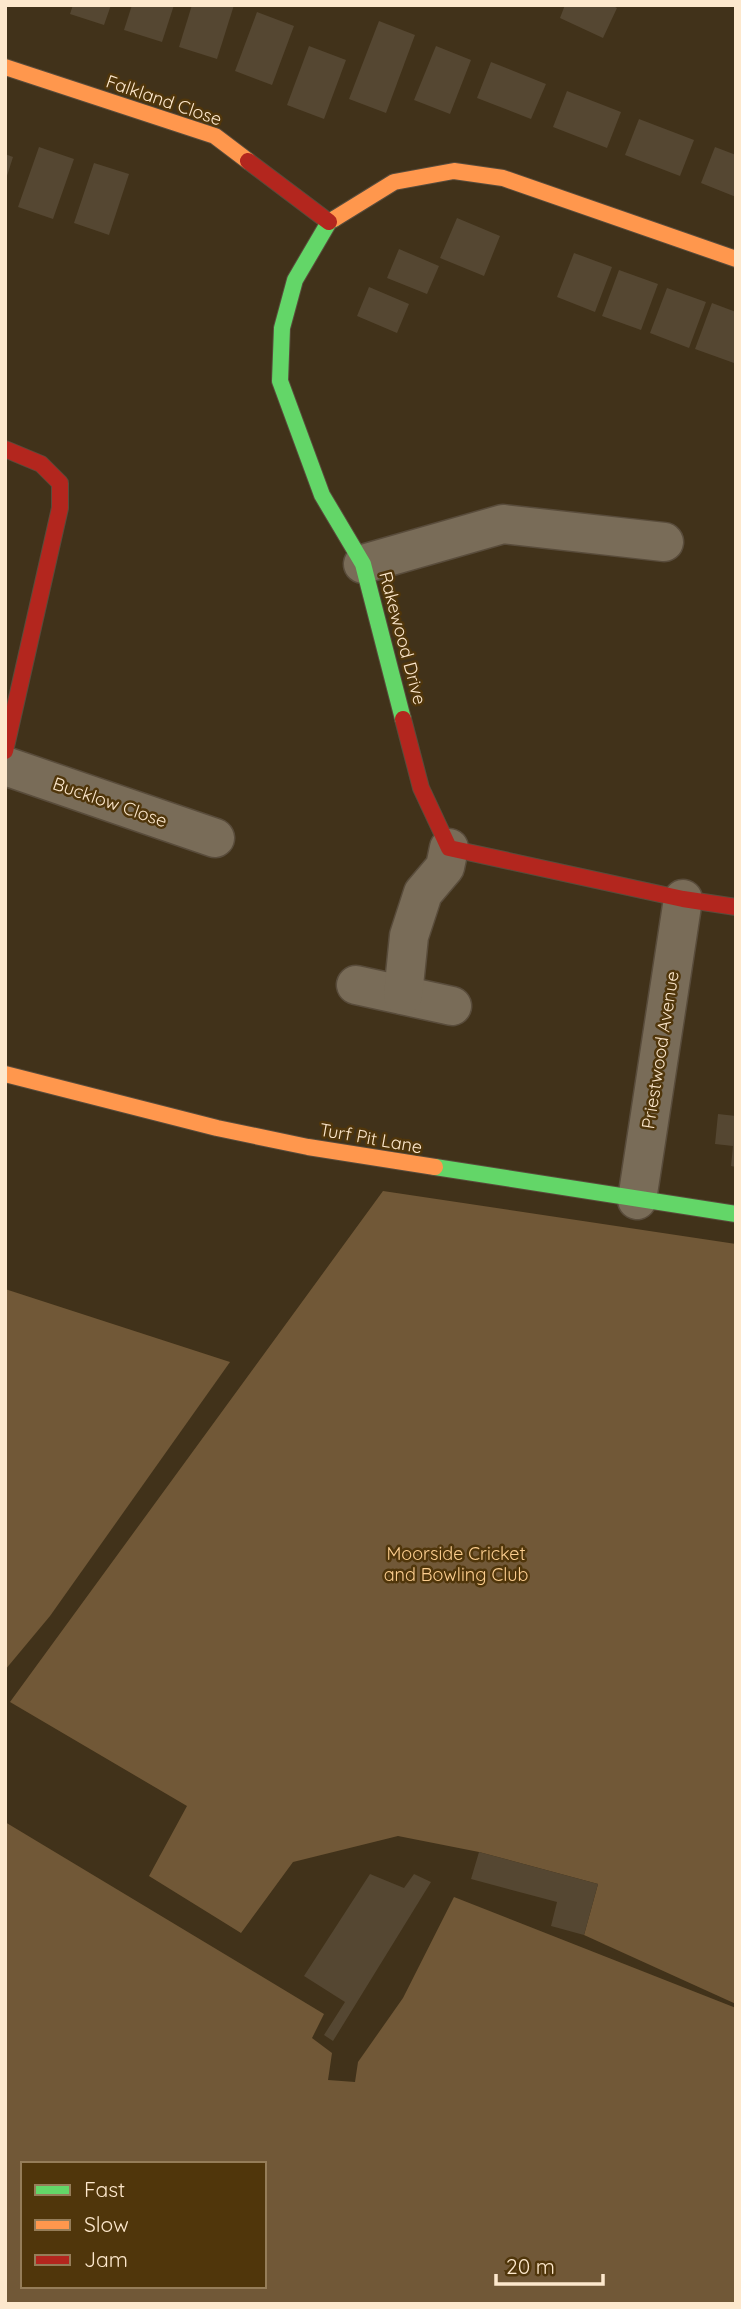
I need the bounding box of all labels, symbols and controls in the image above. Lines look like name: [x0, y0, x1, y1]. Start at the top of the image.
street label: Falkland Close: [103, 69, 225, 131]
street label: Rakewood Drive: [374, 569, 432, 707]
street label: Bucklow Close: [50, 772, 170, 832]
street label: Priestwood Avenue: [636, 969, 684, 1131]
street label: Turf Pit Lane: [318, 1118, 424, 1158]
park label: Moorside Cricket and Bowling Club: [384, 1542, 528, 1586]
legend: [21, 2162, 266, 2288]
text: Fast: [84, 2176, 125, 2202]
text: Slow: [84, 2211, 129, 2237]
scale bar: [496, 2242, 603, 2286]
text: Jam: [84, 2246, 128, 2272]
text: 20 m: [506, 2253, 555, 2279]

